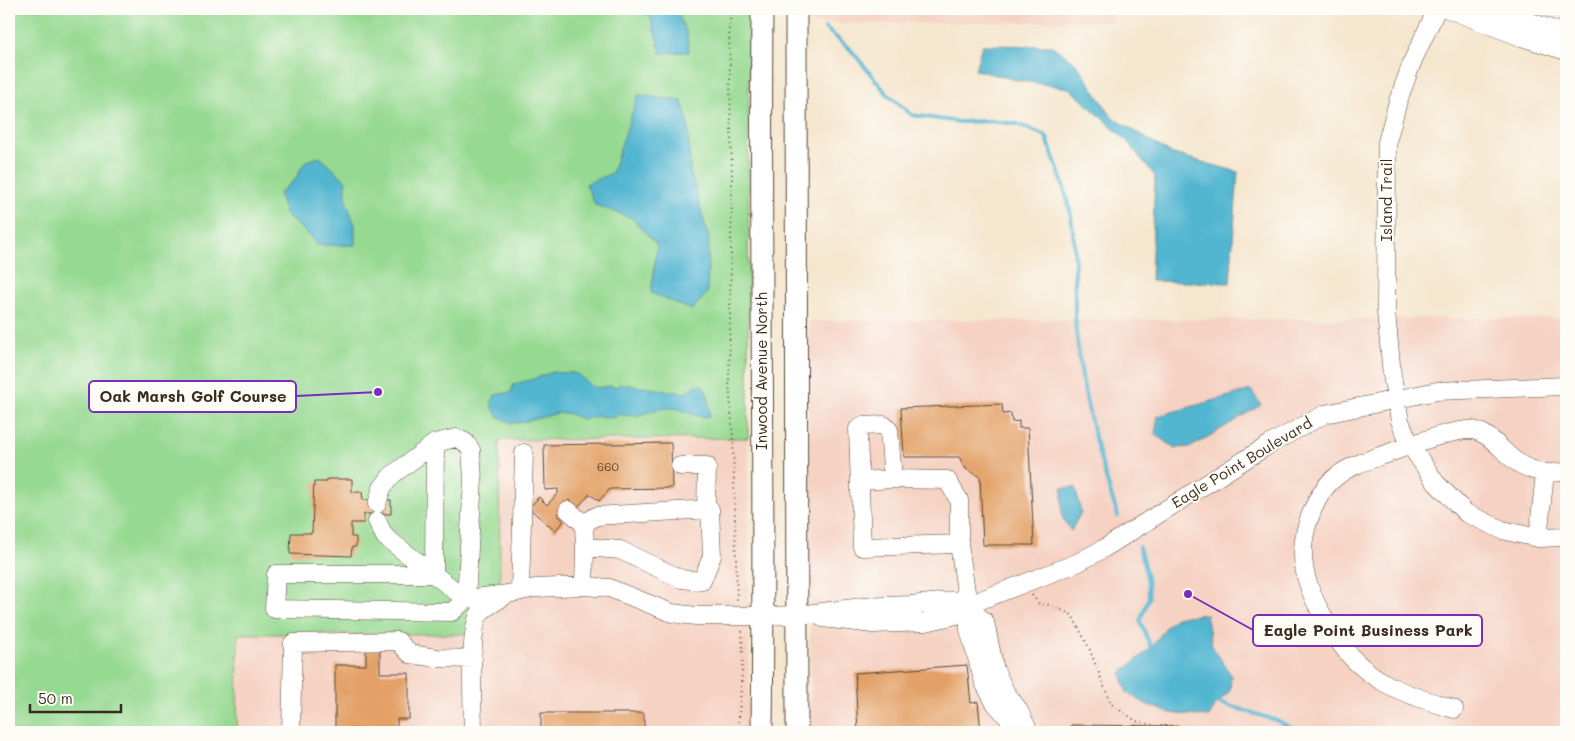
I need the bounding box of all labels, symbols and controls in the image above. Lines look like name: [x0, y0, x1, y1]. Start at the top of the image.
street label: Island Trail: [1376, 158, 1396, 242]
street label: Inwood Avenue North: [751, 292, 771, 450]
callout: Oak Marsh Golf Course: [89, 381, 296, 412]
text: Oak Marsh Golf Course: [99, 385, 287, 406]
street label: Eagle Point Boulevard: [1167, 412, 1315, 512]
house number: 660: [597, 458, 620, 474]
callout: Eagle Point Business Park: [1253, 615, 1482, 646]
text: Eagle Point Business Park: [1263, 619, 1473, 640]
scale bar: [30, 681, 121, 713]
text: 50 m: [38, 688, 73, 708]

